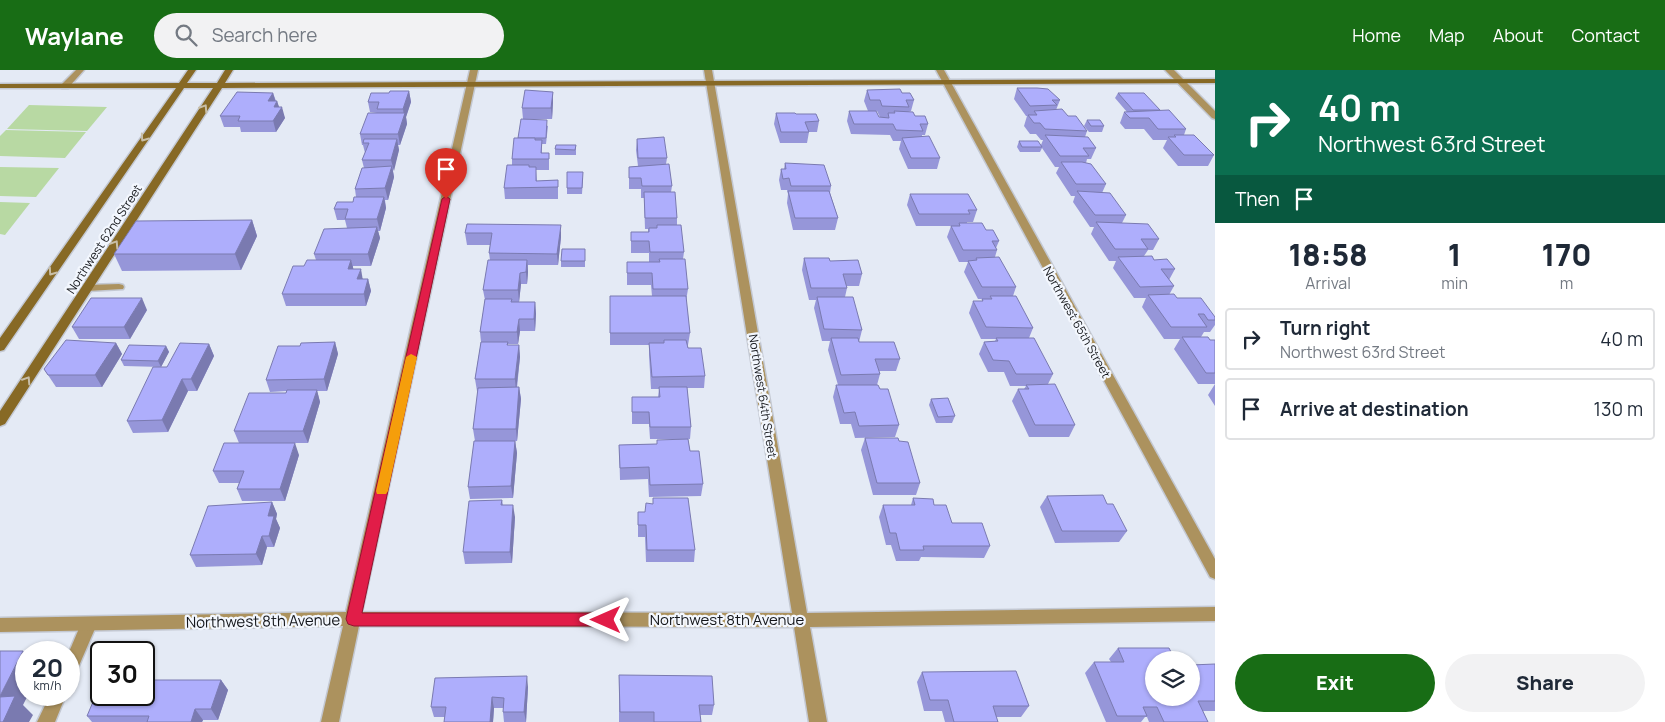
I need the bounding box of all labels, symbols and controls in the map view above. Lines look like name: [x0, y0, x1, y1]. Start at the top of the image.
search box: [154, 13, 504, 58]
text: Waylane: [25, 19, 124, 52]
icon: search: [172, 21, 200, 49]
text: Search here: [212, 22, 317, 48]
text: Home: [1352, 23, 1401, 47]
text: Map: [1429, 23, 1465, 47]
text: About: [1493, 23, 1543, 47]
text: Contact: [1571, 23, 1640, 47]
text: 40 m: [1318, 84, 1401, 132]
icon: right: [1235, 90, 1300, 155]
one-way arrow: [198, 104, 207, 113]
text: Northwest 63rd Street: [1318, 129, 1546, 159]
one-way arrow: [141, 132, 150, 142]
pin: [425, 148, 467, 199]
icon: arrive: [432, 155, 460, 183]
street label: Northwest 62nd Street: [62, 181, 146, 297]
icon: arrive: [1290, 185, 1318, 213]
text: Then: [1235, 186, 1280, 212]
text: 18:58: [1288, 234, 1368, 275]
text: 1: [1448, 234, 1461, 275]
text: 170: [1541, 234, 1592, 275]
one-way arrow: [109, 240, 119, 249]
street label: Northwest 65th Street: [1039, 263, 1115, 381]
one-way arrow: [49, 266, 58, 276]
text: Arrival: [1305, 272, 1351, 294]
text: min: [1441, 272, 1468, 294]
text: m: [1560, 272, 1573, 294]
text: Turn right: [1280, 315, 1370, 341]
icon: right: [1237, 325, 1265, 353]
text: 40 m: [1600, 326, 1643, 352]
street label: Northwest 64th Street: [745, 333, 781, 459]
text: Northwest 63rd Street: [1280, 341, 1445, 363]
one-way arrow: [20, 376, 30, 385]
icon: arrive: [1237, 395, 1265, 423]
text: Arrive at destination: [1280, 396, 1469, 422]
text: 130 m: [1594, 396, 1643, 422]
position arrow: [579, 593, 631, 645]
street label: Northwest 8th Avenue: [186, 609, 341, 633]
street label: Northwest 8th Avenue: [650, 609, 804, 630]
speed limit sign: 30: [90, 641, 155, 706]
text: 20: [32, 650, 63, 685]
map controls: [1145, 651, 1200, 706]
button: layers: [1145, 651, 1200, 706]
button: Exit: [1235, 654, 1435, 712]
button: Share: [1445, 654, 1645, 712]
text: km/h: [34, 677, 61, 694]

